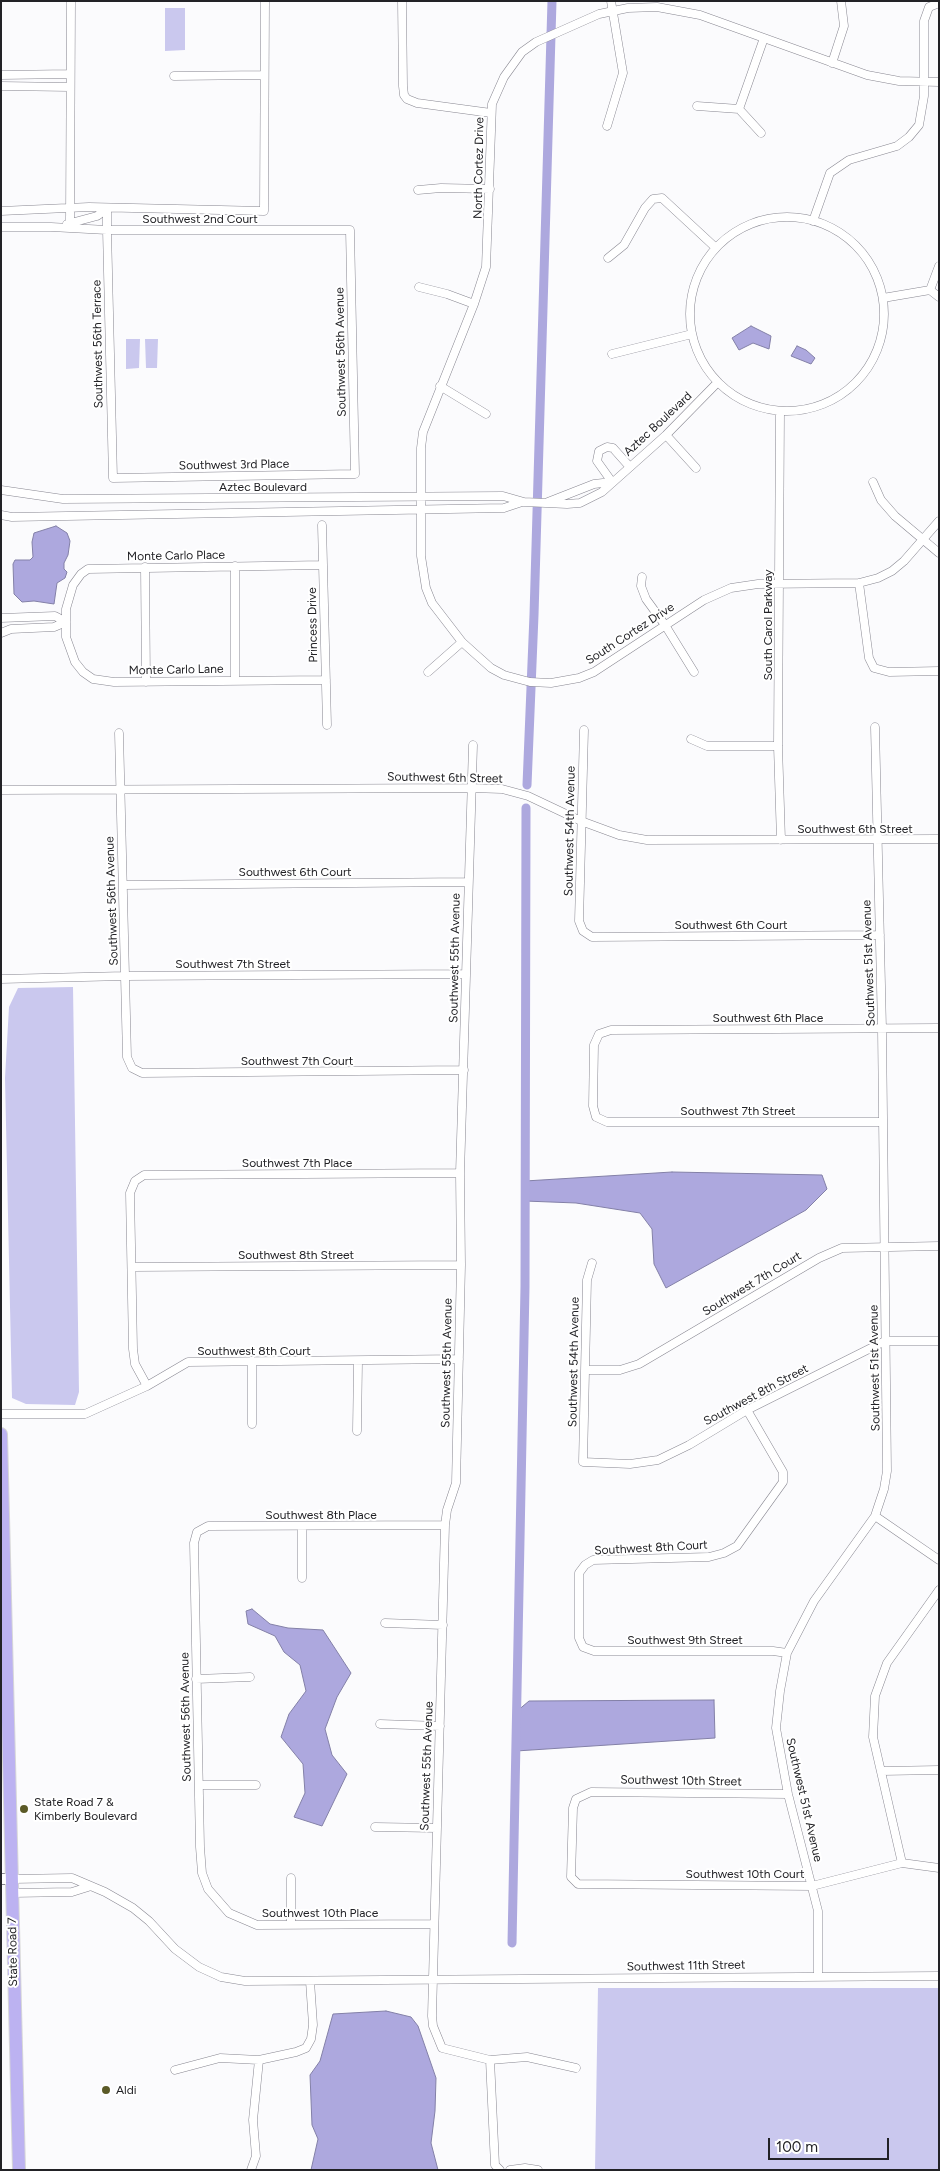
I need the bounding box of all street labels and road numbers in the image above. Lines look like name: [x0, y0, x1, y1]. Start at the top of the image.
street label: North Cortez Drive: [471, 117, 487, 219]
street label: Southwest 2nd Court: [142, 212, 258, 226]
street label: Southwest 56th Terrace: [90, 280, 106, 408]
street label: Southwest 56th Avenue: [333, 287, 349, 417]
street label: Aztec Boulevard: [621, 389, 695, 459]
street label: Southwest 3rd Place: [179, 457, 289, 473]
street label: Aztec Boulevard: [219, 480, 307, 494]
street label: Monte Carlo Place: [127, 548, 225, 564]
street label: South Carol Parkway: [761, 569, 775, 681]
street label: Princess Drive: [305, 587, 321, 663]
street label: South Cortez Drive: [583, 600, 677, 668]
street label: Monte Carlo Lane: [128, 662, 224, 678]
street label: Southwest 54th Avenue: [562, 766, 578, 896]
street label: Southwest 6th Street: [387, 770, 503, 786]
street label: Southwest 6th Street: [797, 822, 913, 836]
street label: Southwest 56th Avenue: [103, 836, 121, 966]
street label: Southwest 6th Court: [239, 865, 351, 879]
street label: Southwest 55th Avenue: [447, 893, 463, 1023]
street label: Southwest 51st Avenue: [860, 899, 878, 1027]
street label: Southwest 6th Court: [675, 918, 787, 932]
street label: Southwest 7th Street: [175, 957, 291, 971]
street label: Southwest 6th Place: [713, 1011, 823, 1025]
street label: Southwest 7th Court: [241, 1054, 353, 1068]
street label: Southwest 7th Street: [680, 1104, 796, 1118]
street label: Southwest 7th Place: [242, 1156, 352, 1170]
street label: Southwest 8th Street: [238, 1248, 354, 1262]
street label: Southwest 7th Court: [700, 1249, 804, 1319]
street label: Southwest 54th Avenue: [566, 1297, 582, 1427]
street label: Southwest 55th Avenue: [439, 1298, 455, 1428]
street label: Southwest 51st Avenue: [867, 1305, 883, 1431]
street label: Southwest 8th Court: [197, 1344, 311, 1358]
street label: Southwest 8th Street: [701, 1361, 811, 1429]
street label: Southwest 8th Place: [265, 1508, 377, 1522]
street label: Southwest 8th Court: [594, 1538, 708, 1558]
street label: Southwest 9th Street: [627, 1633, 743, 1647]
street label: Southwest 56th Avenue: [178, 1652, 194, 1782]
street label: Southwest 55th Avenue: [418, 1701, 436, 1831]
street label: Southwest 51st Avenue: [783, 1737, 825, 1863]
street label: Southwest 10th Street: [620, 1773, 742, 1789]
street label: Southwest 10th Court: [686, 1867, 804, 1881]
street label: Southwest 10th Place: [262, 1906, 378, 1920]
street label: State Road 7: [5, 1917, 21, 1987]
street label: Southwest 11th Street: [626, 1958, 746, 1974]

